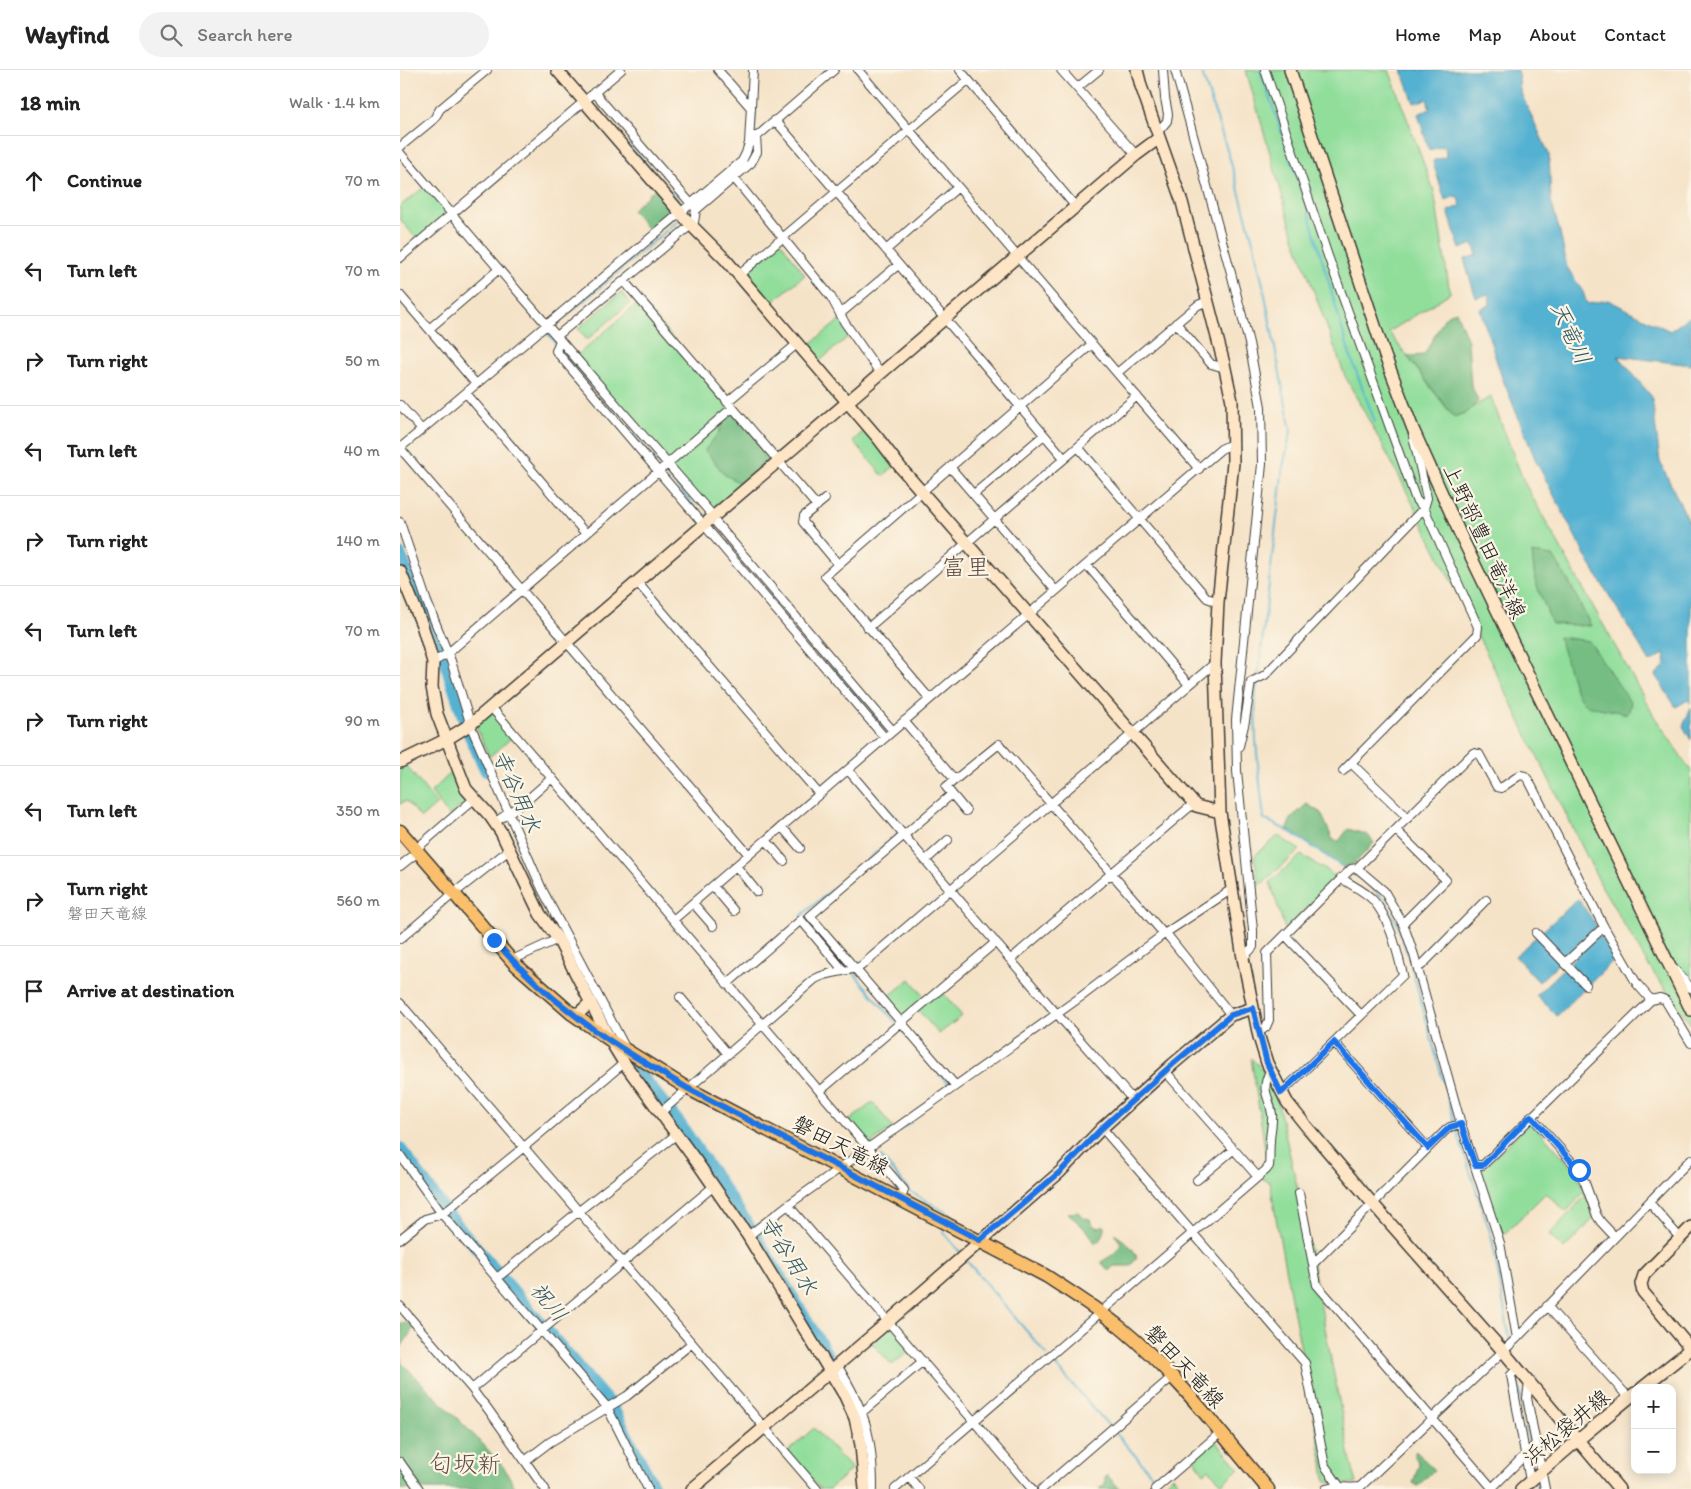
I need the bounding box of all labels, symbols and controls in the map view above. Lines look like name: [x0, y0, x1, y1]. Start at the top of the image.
search box: [139, 12, 489, 57]
text: Wayfind: [25, 20, 109, 49]
icon: search: [157, 21, 185, 49]
text: Search here: [197, 23, 293, 46]
text: Home: [1395, 24, 1441, 46]
text: Map: [1469, 24, 1502, 46]
text: About: [1530, 24, 1576, 46]
text: Contact: [1604, 24, 1666, 46]
text: 18 min: [20, 90, 80, 115]
text: Walk · 1.4 km: [289, 93, 380, 112]
icon: ahead: [20, 167, 48, 195]
text: Continue: [67, 169, 142, 192]
text: 70 m: [345, 171, 380, 190]
icon: left: [20, 257, 48, 285]
text: Turn left: [67, 259, 137, 282]
text: 70 m: [345, 261, 380, 280]
water label: 天竜川: [1545, 297, 1597, 369]
icon: right: [20, 347, 48, 375]
text: Turn right: [67, 349, 148, 372]
text: 50 m: [345, 351, 380, 370]
icon: left: [20, 437, 48, 465]
text: Turn left: [67, 439, 137, 462]
text: 40 m: [343, 441, 380, 460]
street label: 上野部豊田竜洋線: [1438, 460, 1532, 622]
icon: right: [20, 527, 48, 555]
text: Turn right: [67, 529, 148, 552]
text: 140 m: [336, 531, 380, 550]
district label: 富里: [942, 552, 990, 581]
icon: left: [20, 617, 48, 645]
text: Turn left: [67, 619, 137, 642]
text: 70 m: [345, 621, 380, 640]
icon: right: [20, 707, 48, 735]
text: Turn right: [67, 709, 148, 732]
text: 90 m: [345, 711, 380, 730]
water label: 寺谷用水: [487, 745, 547, 837]
icon: left: [20, 797, 48, 825]
text: Turn left: [67, 799, 137, 822]
text: 350 m: [336, 801, 380, 820]
text: Turn right: [67, 877, 148, 900]
icon: right: [20, 887, 48, 915]
text: 560 m: [336, 891, 380, 910]
text: 磐田天竜線: [67, 904, 147, 923]
route end: [483, 929, 506, 952]
icon: arrive: [20, 977, 48, 1005]
text: Arrive at destination: [67, 979, 234, 1002]
street label: 磐田天竜線: [789, 1110, 893, 1180]
route start: [1568, 1159, 1591, 1182]
water label: 寺谷用水: [754, 1211, 824, 1299]
water label: 祝川: [525, 1276, 573, 1328]
street label: 磐田天竜線: [1140, 1319, 1230, 1413]
street label: 浜松袋井線: [1518, 1384, 1614, 1470]
map controls: [1631, 1384, 1676, 1474]
button: +: [1631, 1384, 1676, 1429]
button: −: [1631, 1429, 1676, 1474]
district label: 匂坂新: [429, 1449, 501, 1478]

